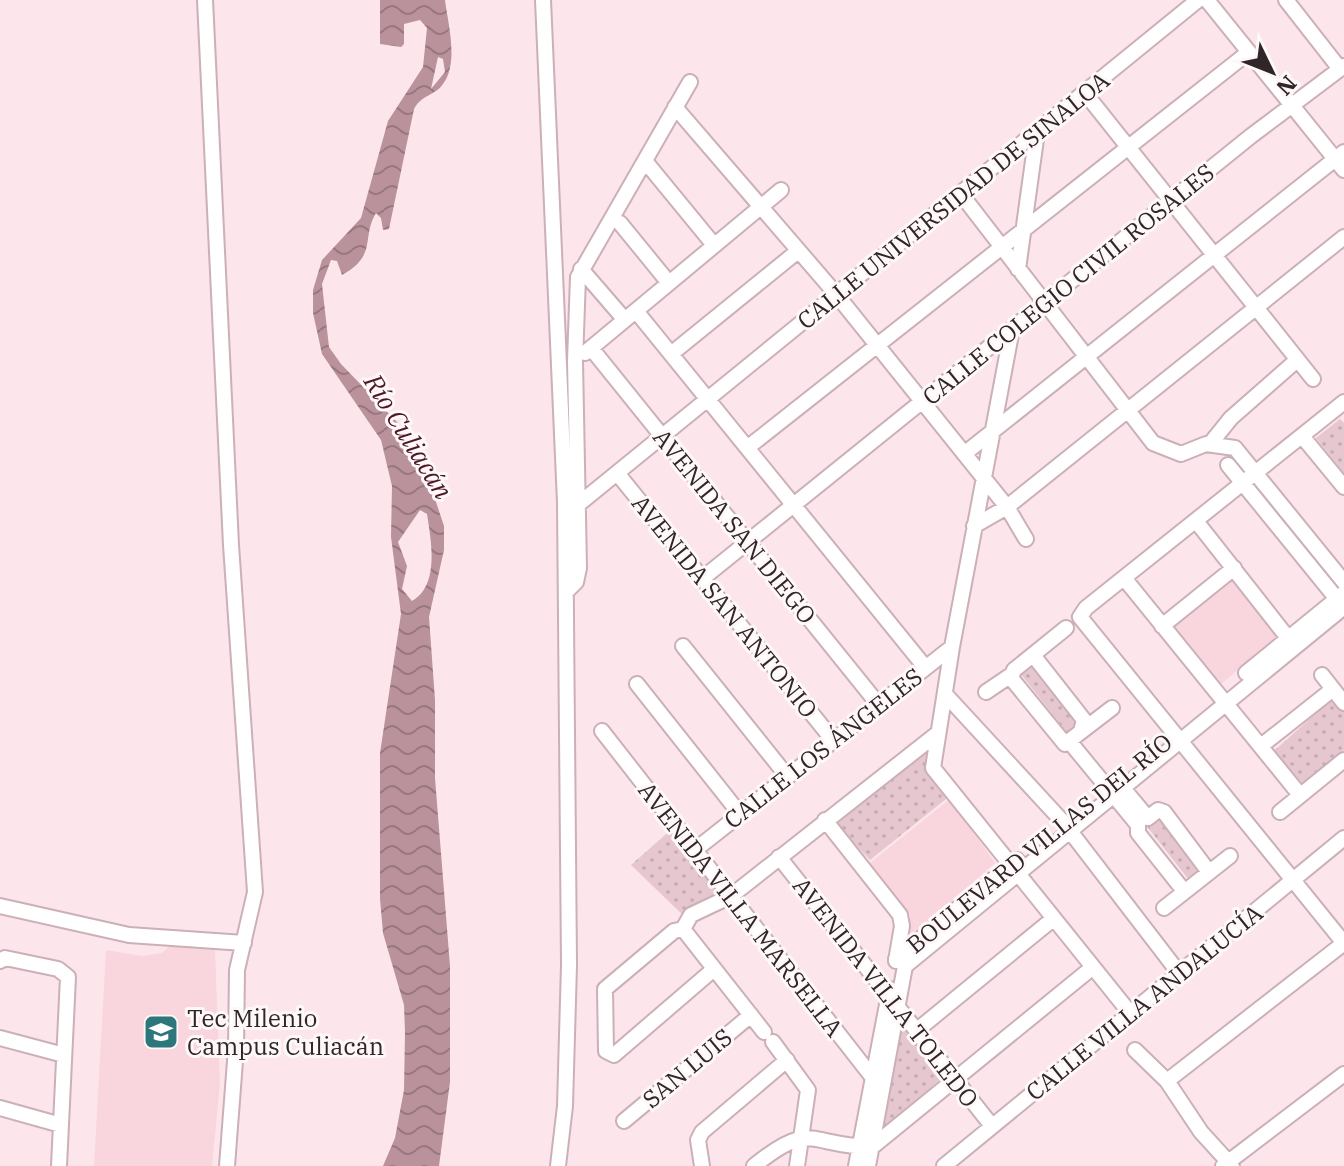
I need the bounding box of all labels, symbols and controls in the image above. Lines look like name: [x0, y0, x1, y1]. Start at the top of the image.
north arrow: [1232, 32, 1312, 112]
street label: CALLE UNIVERSIDAD DE SINALOA: [790, 64, 1116, 336]
text: N: [1270, 70, 1304, 102]
street label: CALLE COLEGIO CIVIL ROSALES: [915, 156, 1221, 412]
water label: Río Culiacán: [357, 366, 461, 505]
street label: AVENIDA SAN DIEGO: [646, 422, 824, 630]
street label: AVENIDA SAN ANTONIO: [625, 488, 825, 724]
street label: CALLE LOS ÁNGELES: [717, 660, 929, 836]
street label: BOULEVARD VILLAS DEL RÍO: [900, 726, 1178, 960]
street label: AVENIDA VILLA MARSELLA: [631, 775, 851, 1043]
street label: AVENIDA VILLA TOLEDO: [786, 870, 986, 1114]
street label: CALLE VILLA ANDALUCÍA: [1019, 896, 1269, 1107]
place label: Tec Milenio Campus Culiacán: [187, 1002, 384, 1062]
school or university icon: Tec Milenio Campus Culiacán: [142, 1013, 180, 1051]
street label: SAN LUIS: [635, 1021, 739, 1115]

